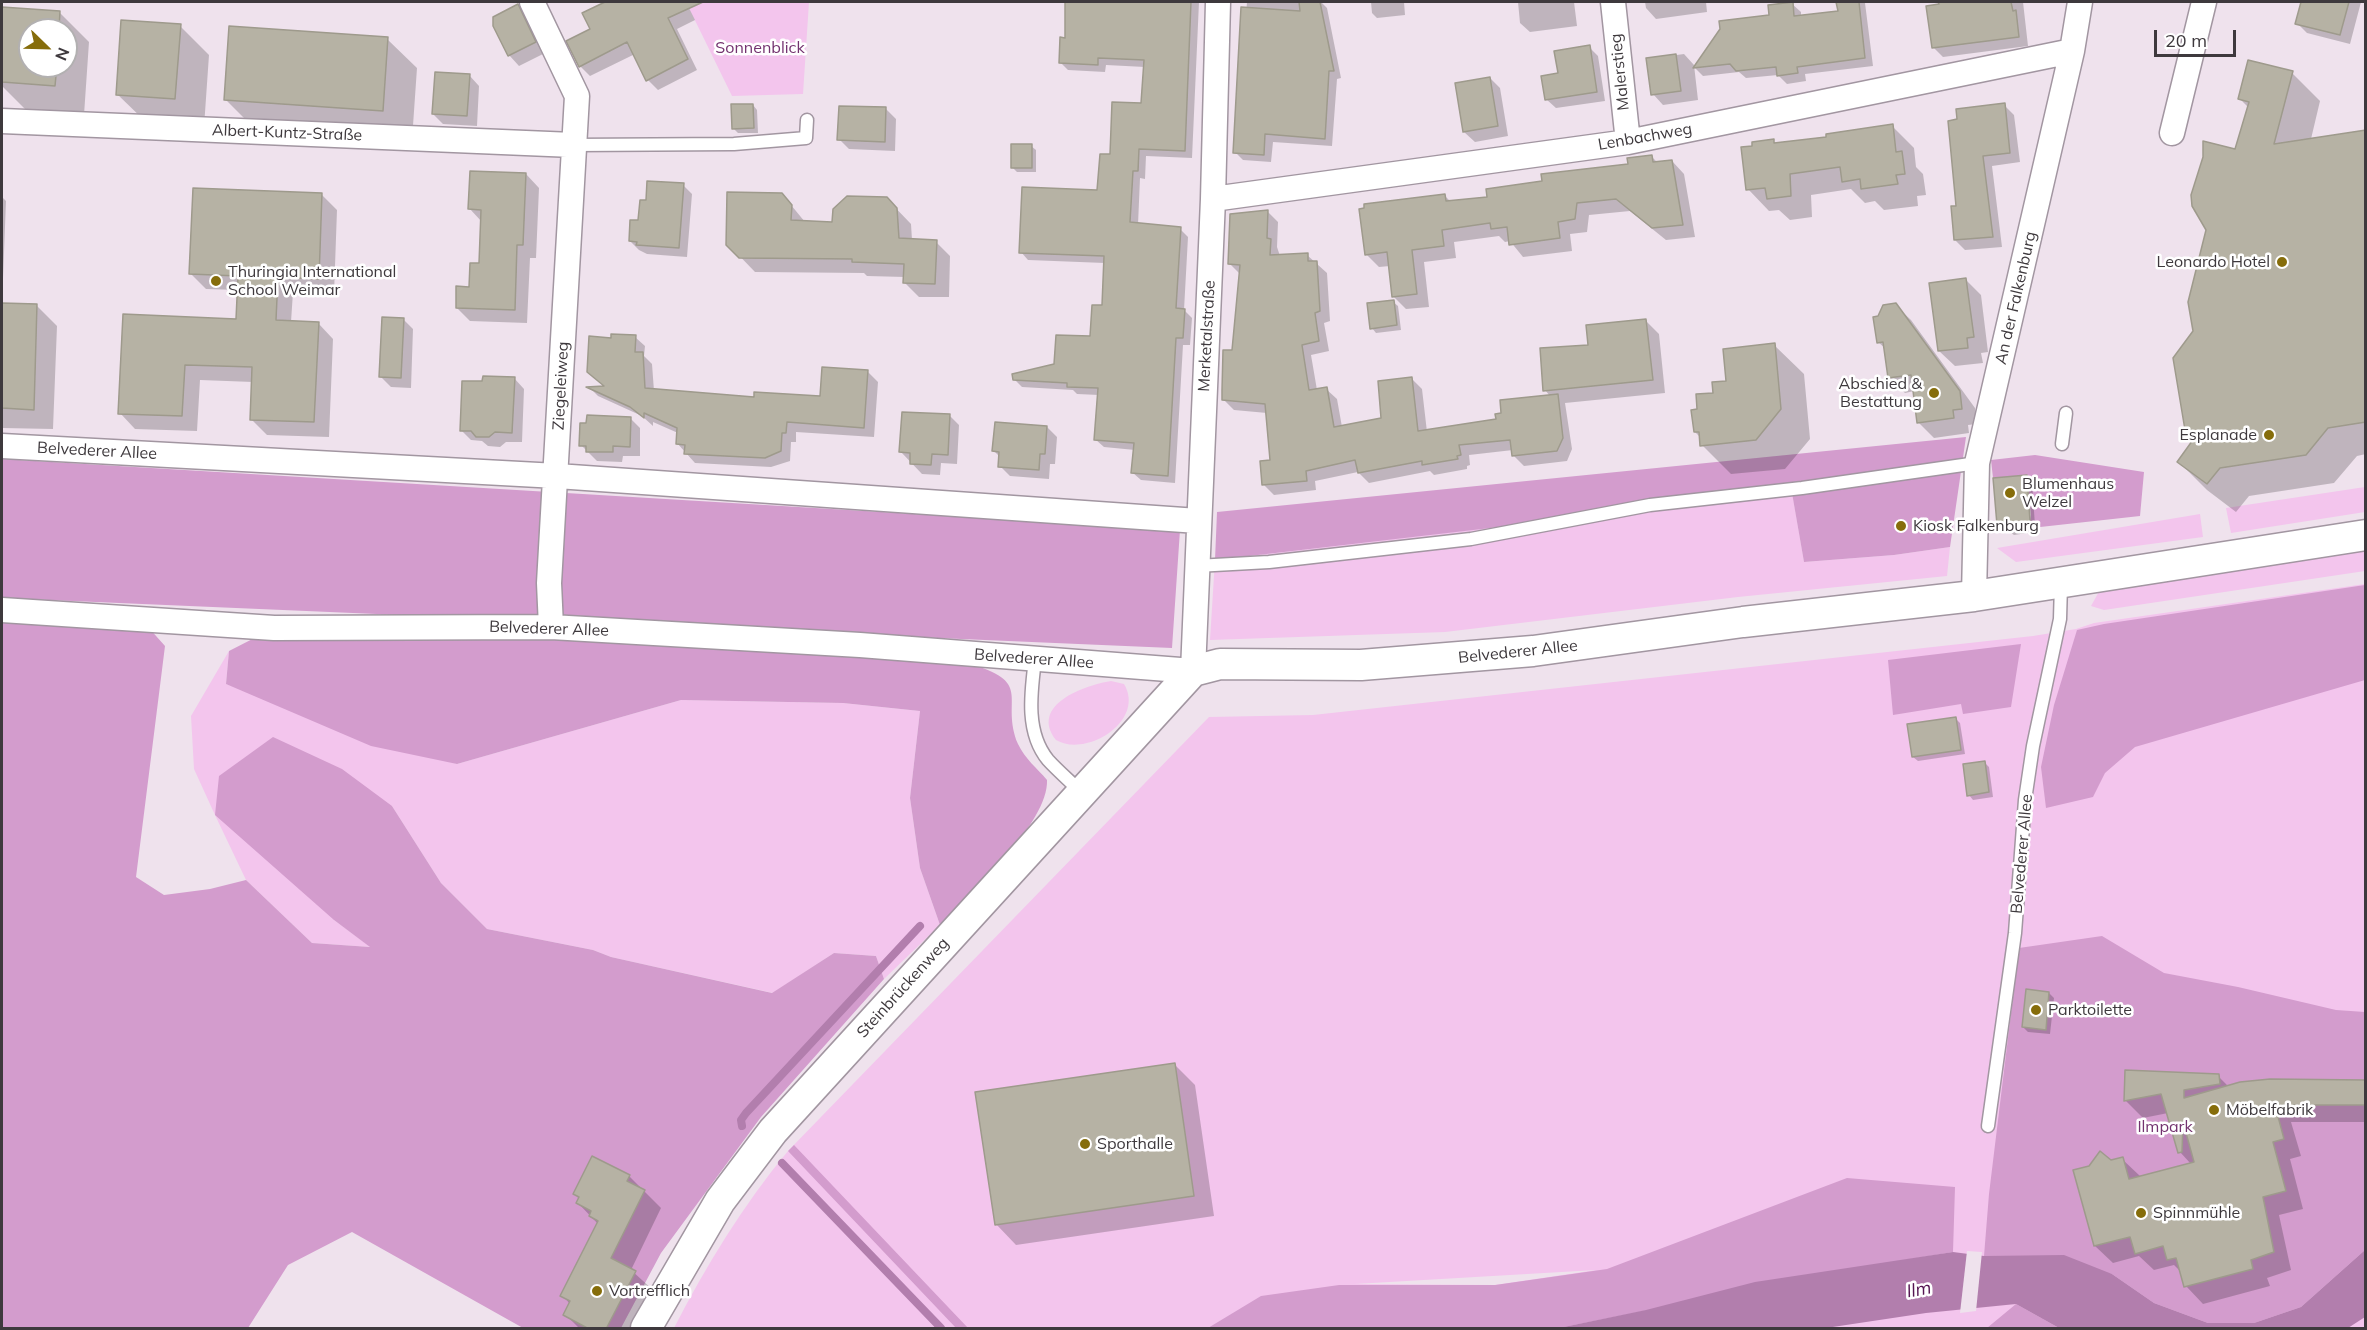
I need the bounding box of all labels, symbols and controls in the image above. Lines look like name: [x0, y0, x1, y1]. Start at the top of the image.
north arrow: [18, 18, 78, 78]
scale bar: [2157, 18, 2240, 56]
text: 20 m: [2165, 29, 2207, 52]
street label: Malerstieg: [1606, 33, 1634, 111]
park label: Sonnenblick: [715, 38, 805, 58]
text: N: [51, 45, 74, 64]
street label: Lenbachweg: [1596, 119, 1694, 155]
street label: Albert-Kuntz-Straße: [211, 121, 363, 145]
street label: An der Falkenburg: [1991, 230, 2041, 366]
place label: Leonardo Hotel: [2157, 252, 2270, 272]
marker: Leonardo Hotel: [2275, 255, 2289, 269]
place label: Thuringia International School Weimar: [228, 262, 396, 300]
marker: Thuringia International School Weimar: [209, 274, 223, 288]
street label: Merketalstraße: [1194, 280, 1220, 392]
street label: Ziegeleiweg: [549, 341, 573, 431]
place label: Abschied & Bestattung: [1838, 374, 1922, 412]
marker: Abschied & Bestattung: [1927, 386, 1941, 400]
place label: Esplanade: [2179, 425, 2257, 445]
marker: Esplanade: [2262, 428, 2276, 442]
street label: Belvederer Allee: [37, 438, 157, 464]
place label: Blumenhaus Welzel: [2022, 474, 2114, 512]
marker: Blumenhaus Welzel: [2003, 486, 2017, 500]
place label: Kiosk Falkenburg: [1913, 516, 2039, 536]
marker: Kiosk Falkenburg: [1894, 519, 1908, 533]
street label: Belvederer Allee: [489, 617, 609, 641]
street label: Belvederer Allee: [1457, 636, 1579, 668]
street label: Belvederer Allee: [973, 645, 1095, 673]
street label: Belvederer Allee: [2007, 793, 2037, 915]
street label: Steinbrückenweg: [853, 934, 953, 1042]
place label: Parktoilette: [2048, 1000, 2132, 1020]
marker: Parktoilette: [2029, 1003, 2043, 1017]
place label: Möbelfabrik: [2226, 1100, 2313, 1120]
marker: Möbelfabrik: [2207, 1103, 2221, 1117]
park label: Ilmpark: [2137, 1117, 2193, 1137]
place label: Sporthalle: [1097, 1134, 1173, 1154]
marker: Sporthalle: [1078, 1137, 1092, 1151]
place label: Spinnmühle: [2153, 1203, 2240, 1223]
marker: Spinnmühle: [2134, 1206, 2148, 1220]
water label: Ilm: [1905, 1277, 1933, 1303]
place label: Vortrefflich: [609, 1281, 690, 1301]
marker: Vortrefflich: [590, 1284, 604, 1298]

